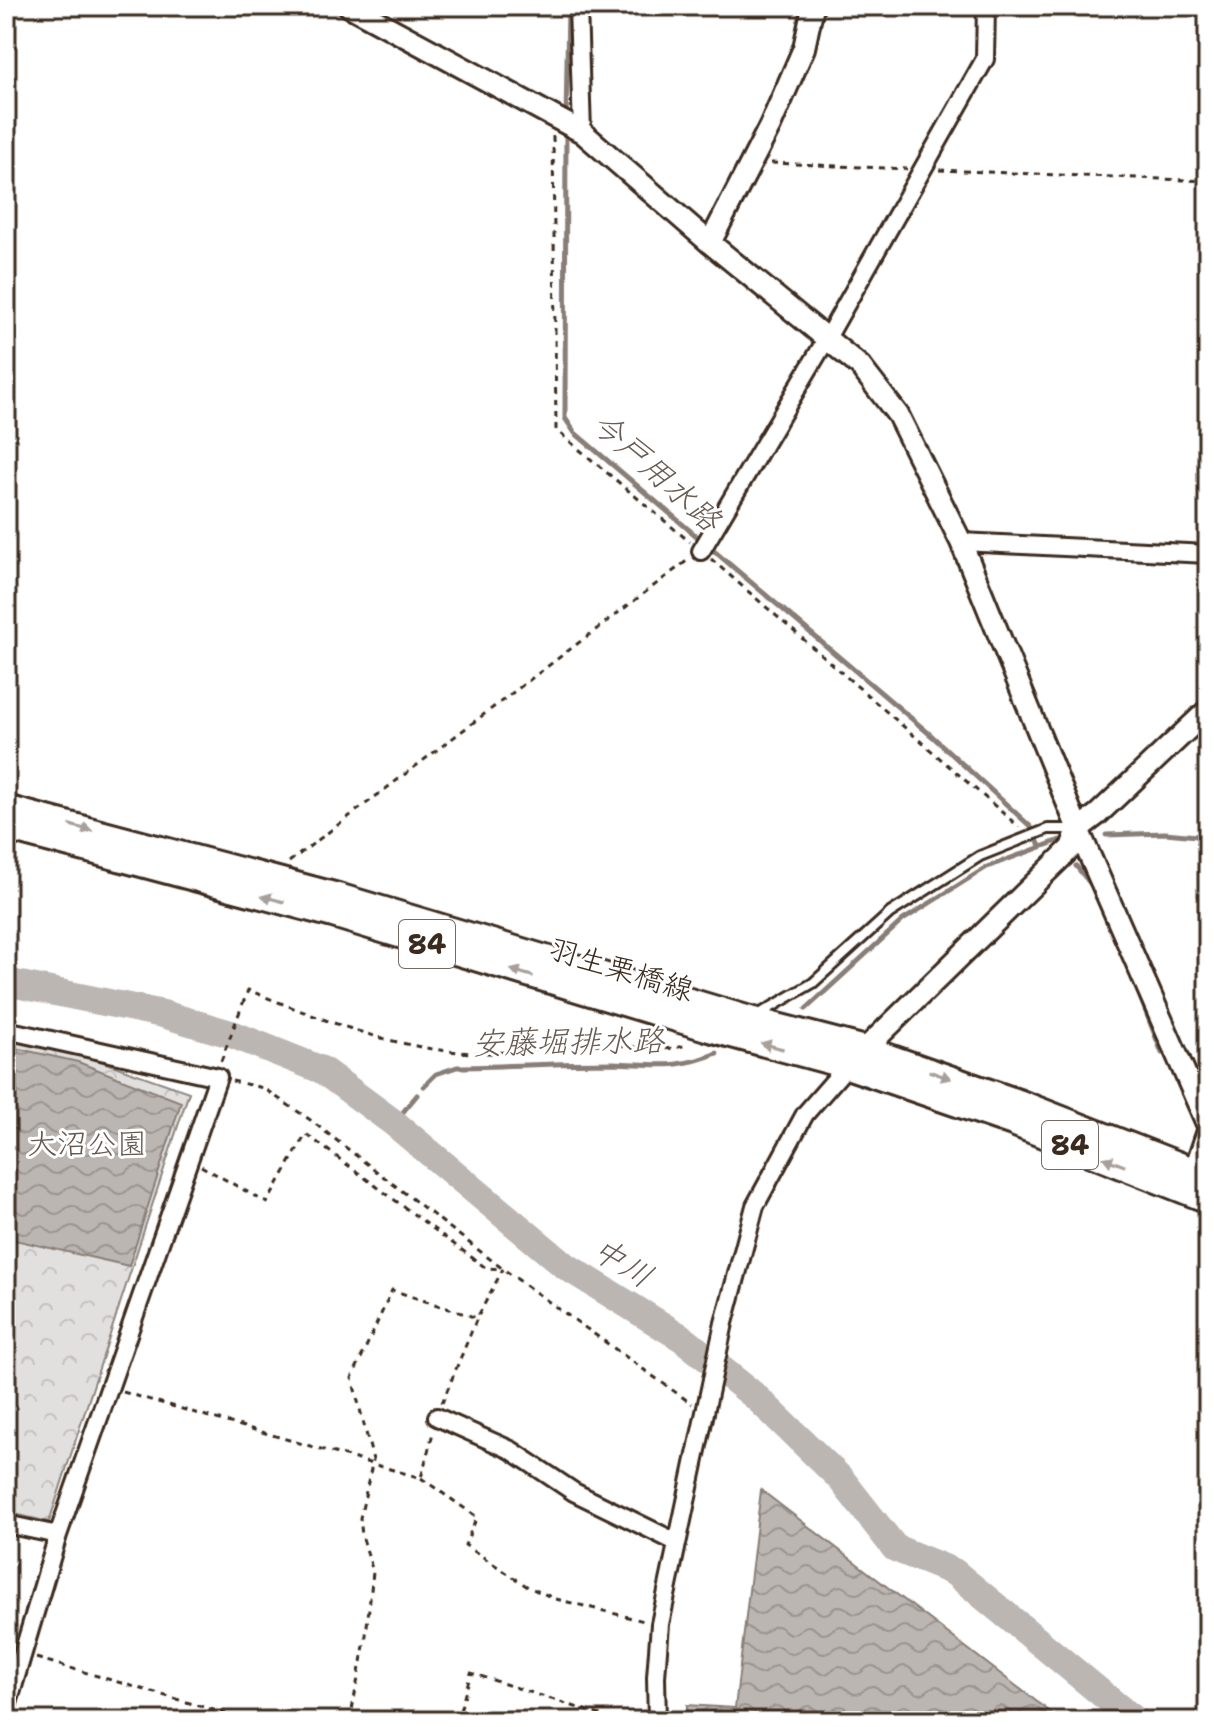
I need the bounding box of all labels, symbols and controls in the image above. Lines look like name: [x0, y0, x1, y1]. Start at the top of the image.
water label: 今戸用水路: [583, 401, 732, 542]
one-way arrow: [69, 823, 94, 835]
one-way arrow: [260, 893, 285, 905]
road number: 84: [399, 920, 455, 968]
street label: 羽生栗橋線: [543, 927, 699, 1011]
one-way arrow: [510, 966, 534, 979]
water label: 安藤堀排水路: [472, 1018, 666, 1064]
one-way arrow: [759, 1039, 783, 1052]
one-way arrow: [928, 1069, 952, 1082]
road number: 84: [1042, 1121, 1098, 1169]
park label: 大沼公園: [27, 1123, 147, 1164]
one-way arrow: [1102, 1155, 1126, 1168]
water label: 中川: [584, 1227, 662, 1297]

